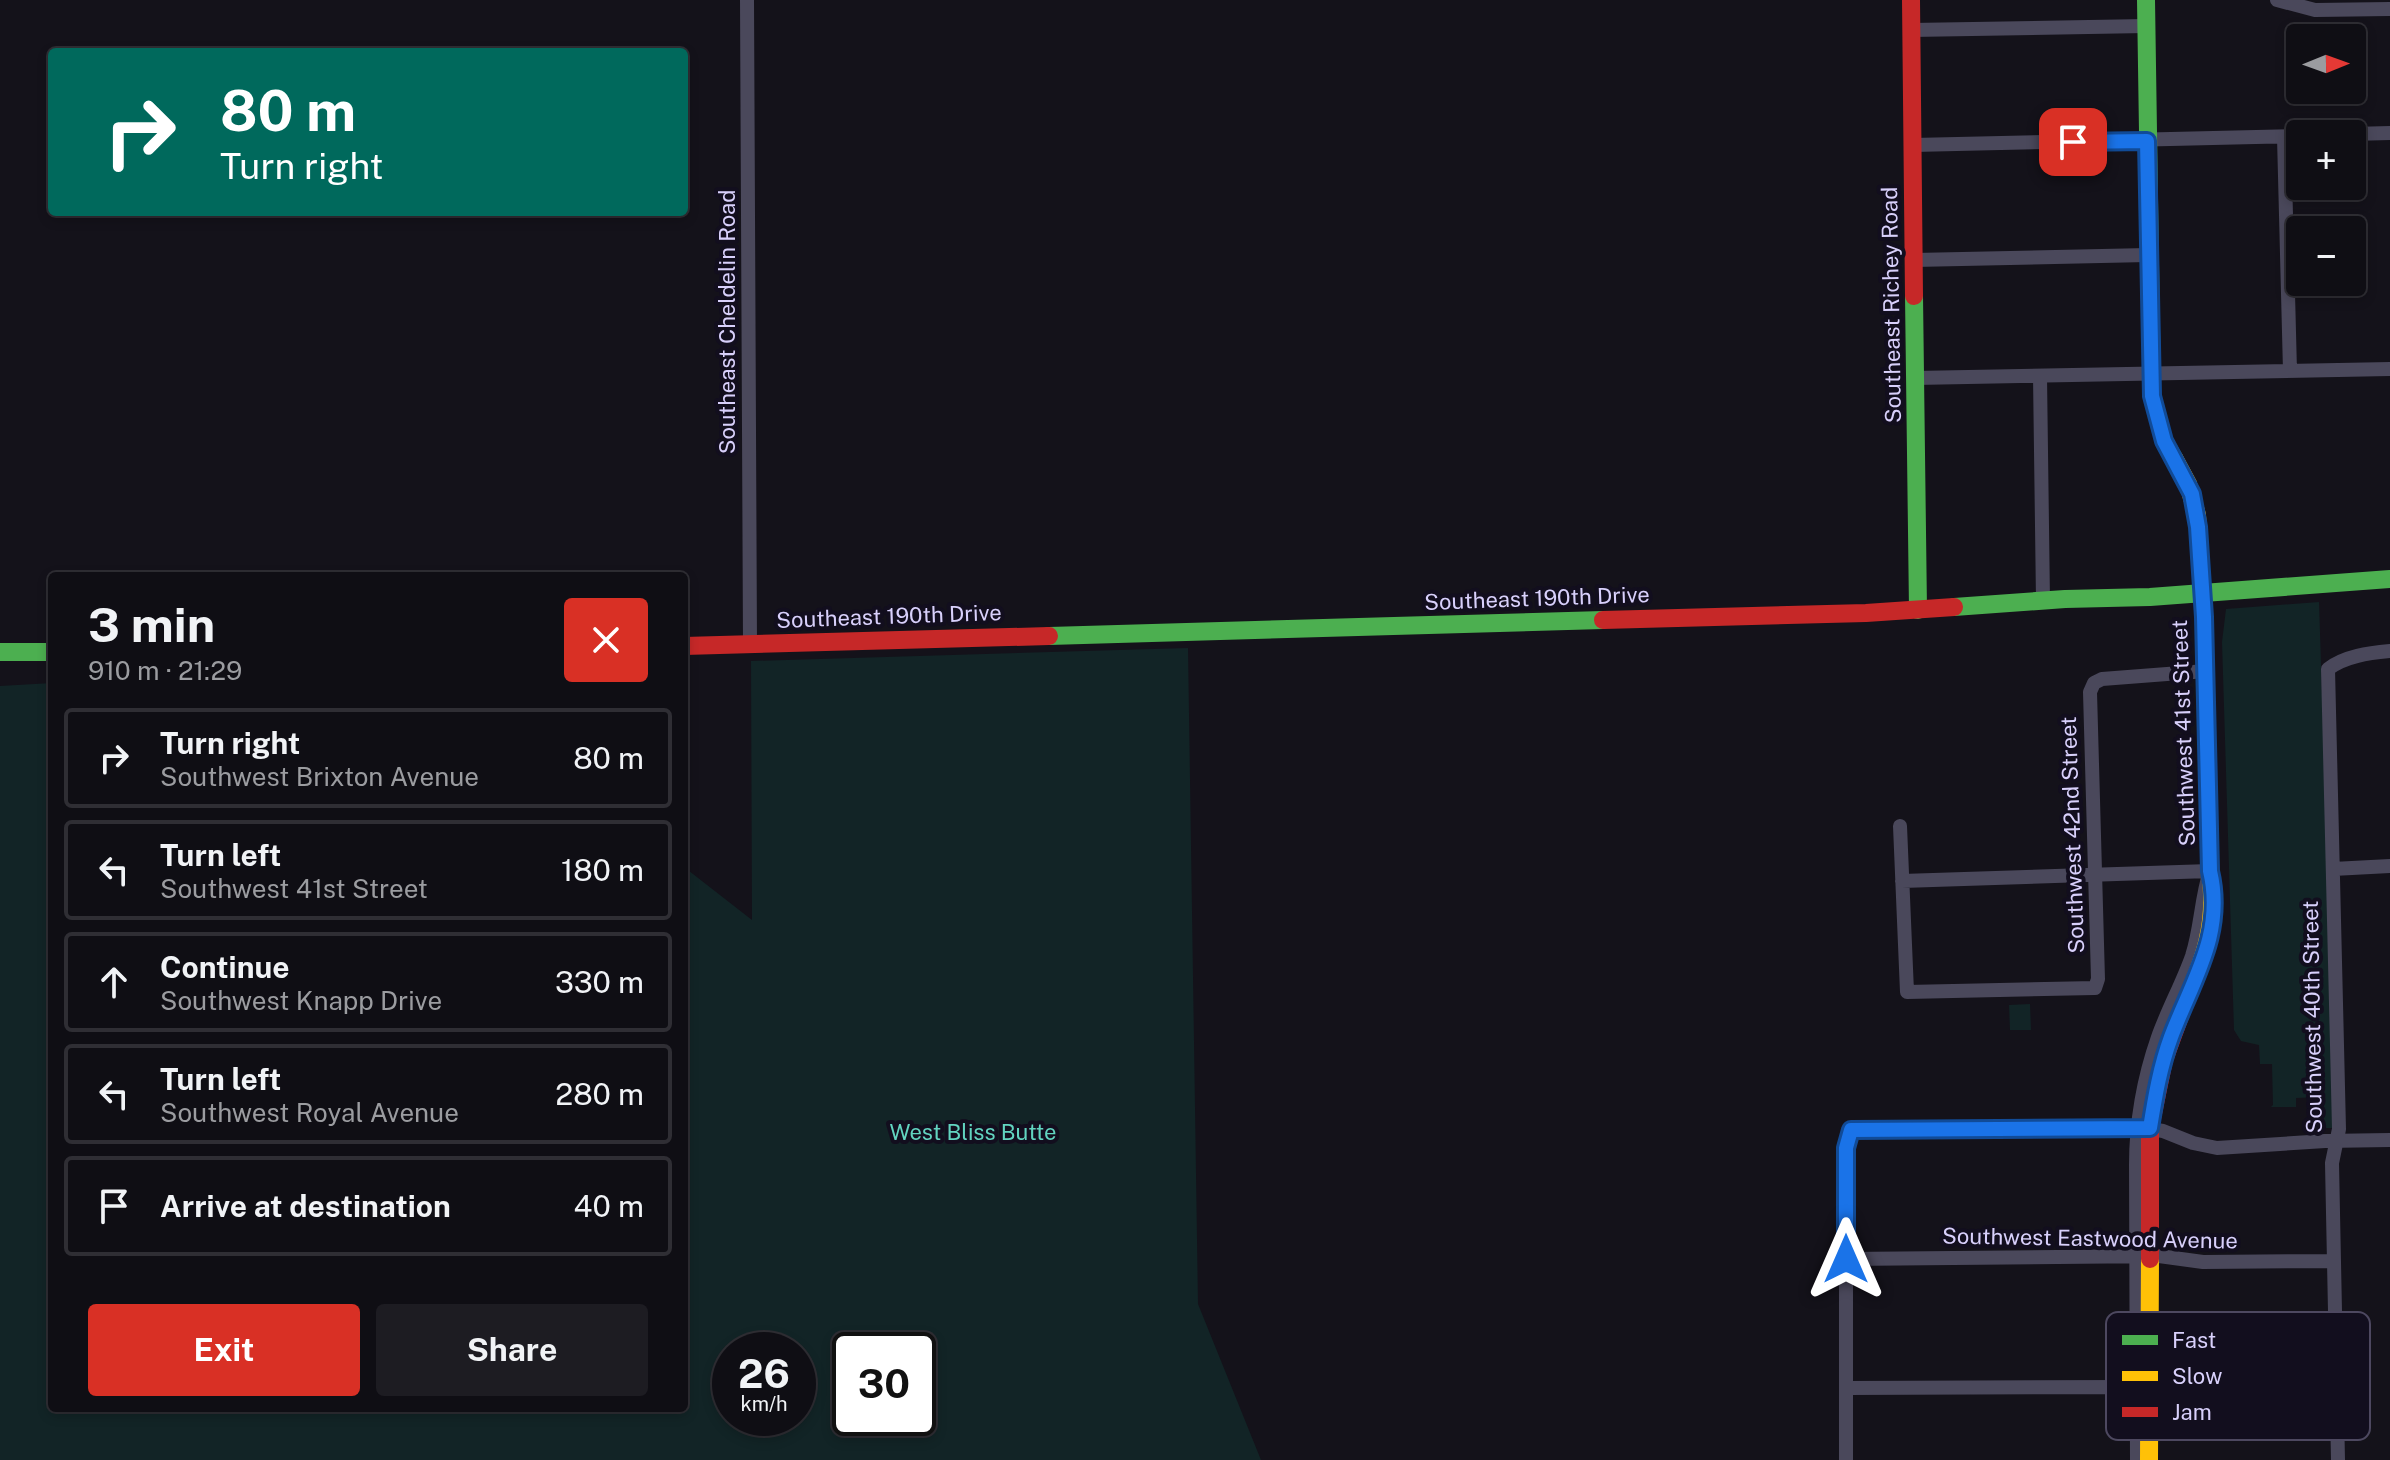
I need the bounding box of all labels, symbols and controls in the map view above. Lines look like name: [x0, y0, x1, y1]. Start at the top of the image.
north arrow: [2286, 24, 2366, 104]
map controls: [2286, 24, 2366, 296]
text: 80 m: [220, 78, 356, 144]
icon: right: [88, 80, 192, 184]
pin: [2039, 108, 2107, 176]
icon: arrive: [2051, 120, 2095, 164]
button: +: [2286, 120, 2366, 200]
text: Turn right: [220, 145, 383, 187]
street label: Southeast Richey Road: [1876, 187, 1906, 423]
street label: Southeast Cheldelin Road: [714, 190, 740, 454]
button: −: [2286, 216, 2366, 296]
street label: Southeast 190th Drive: [1424, 581, 1650, 615]
text: 3 min: [88, 596, 215, 653]
button: close: [564, 598, 648, 682]
street label: Southeast 190th Drive: [776, 599, 1002, 633]
street label: Southwest 41st Street: [2166, 619, 2200, 847]
text: 910 m · 21:29: [88, 655, 242, 686]
street label: Southwest 42nd Street: [2055, 716, 2089, 954]
text: Turn right: [160, 725, 300, 761]
icon: right: [92, 736, 136, 780]
text: 80 m: [573, 740, 644, 776]
text: Southwest Brixton Avenue: [160, 761, 479, 792]
text: Turn left: [160, 837, 281, 873]
icon: left: [92, 848, 136, 892]
text: 180 m: [561, 852, 644, 888]
text: Southwest 41st Street: [160, 873, 428, 904]
street label: Southwest 40th Street: [2297, 900, 2327, 1134]
text: Continue: [160, 949, 290, 985]
icon: ahead: [92, 960, 136, 1004]
text: 330 m: [555, 964, 644, 1000]
text: Southwest Knapp Drive: [160, 985, 442, 1016]
text: Turn left: [160, 1061, 281, 1097]
icon: left: [92, 1072, 136, 1116]
text: 280 m: [555, 1076, 644, 1112]
text: Southwest Royal Avenue: [160, 1097, 459, 1128]
park label: West Bliss Butte: [889, 1119, 1057, 1145]
icon: arrive: [92, 1184, 136, 1228]
text: Arrive at destination: [160, 1188, 451, 1224]
text: 40 m: [574, 1188, 644, 1224]
position arrow: [1804, 1217, 1888, 1301]
street label: Southwest Eastwood Avenue: [1942, 1222, 2238, 1254]
button: Exit: [88, 1304, 360, 1396]
button: Share: [376, 1304, 648, 1396]
legend: [2106, 1312, 2370, 1440]
text: Fast: [2172, 1327, 2216, 1353]
speed limit sign: 30: [832, 1332, 936, 1436]
text: 26: [738, 1350, 790, 1397]
text: Slow: [2172, 1363, 2222, 1389]
text: km/h: [740, 1392, 788, 1416]
text: Jam: [2172, 1399, 2212, 1425]

